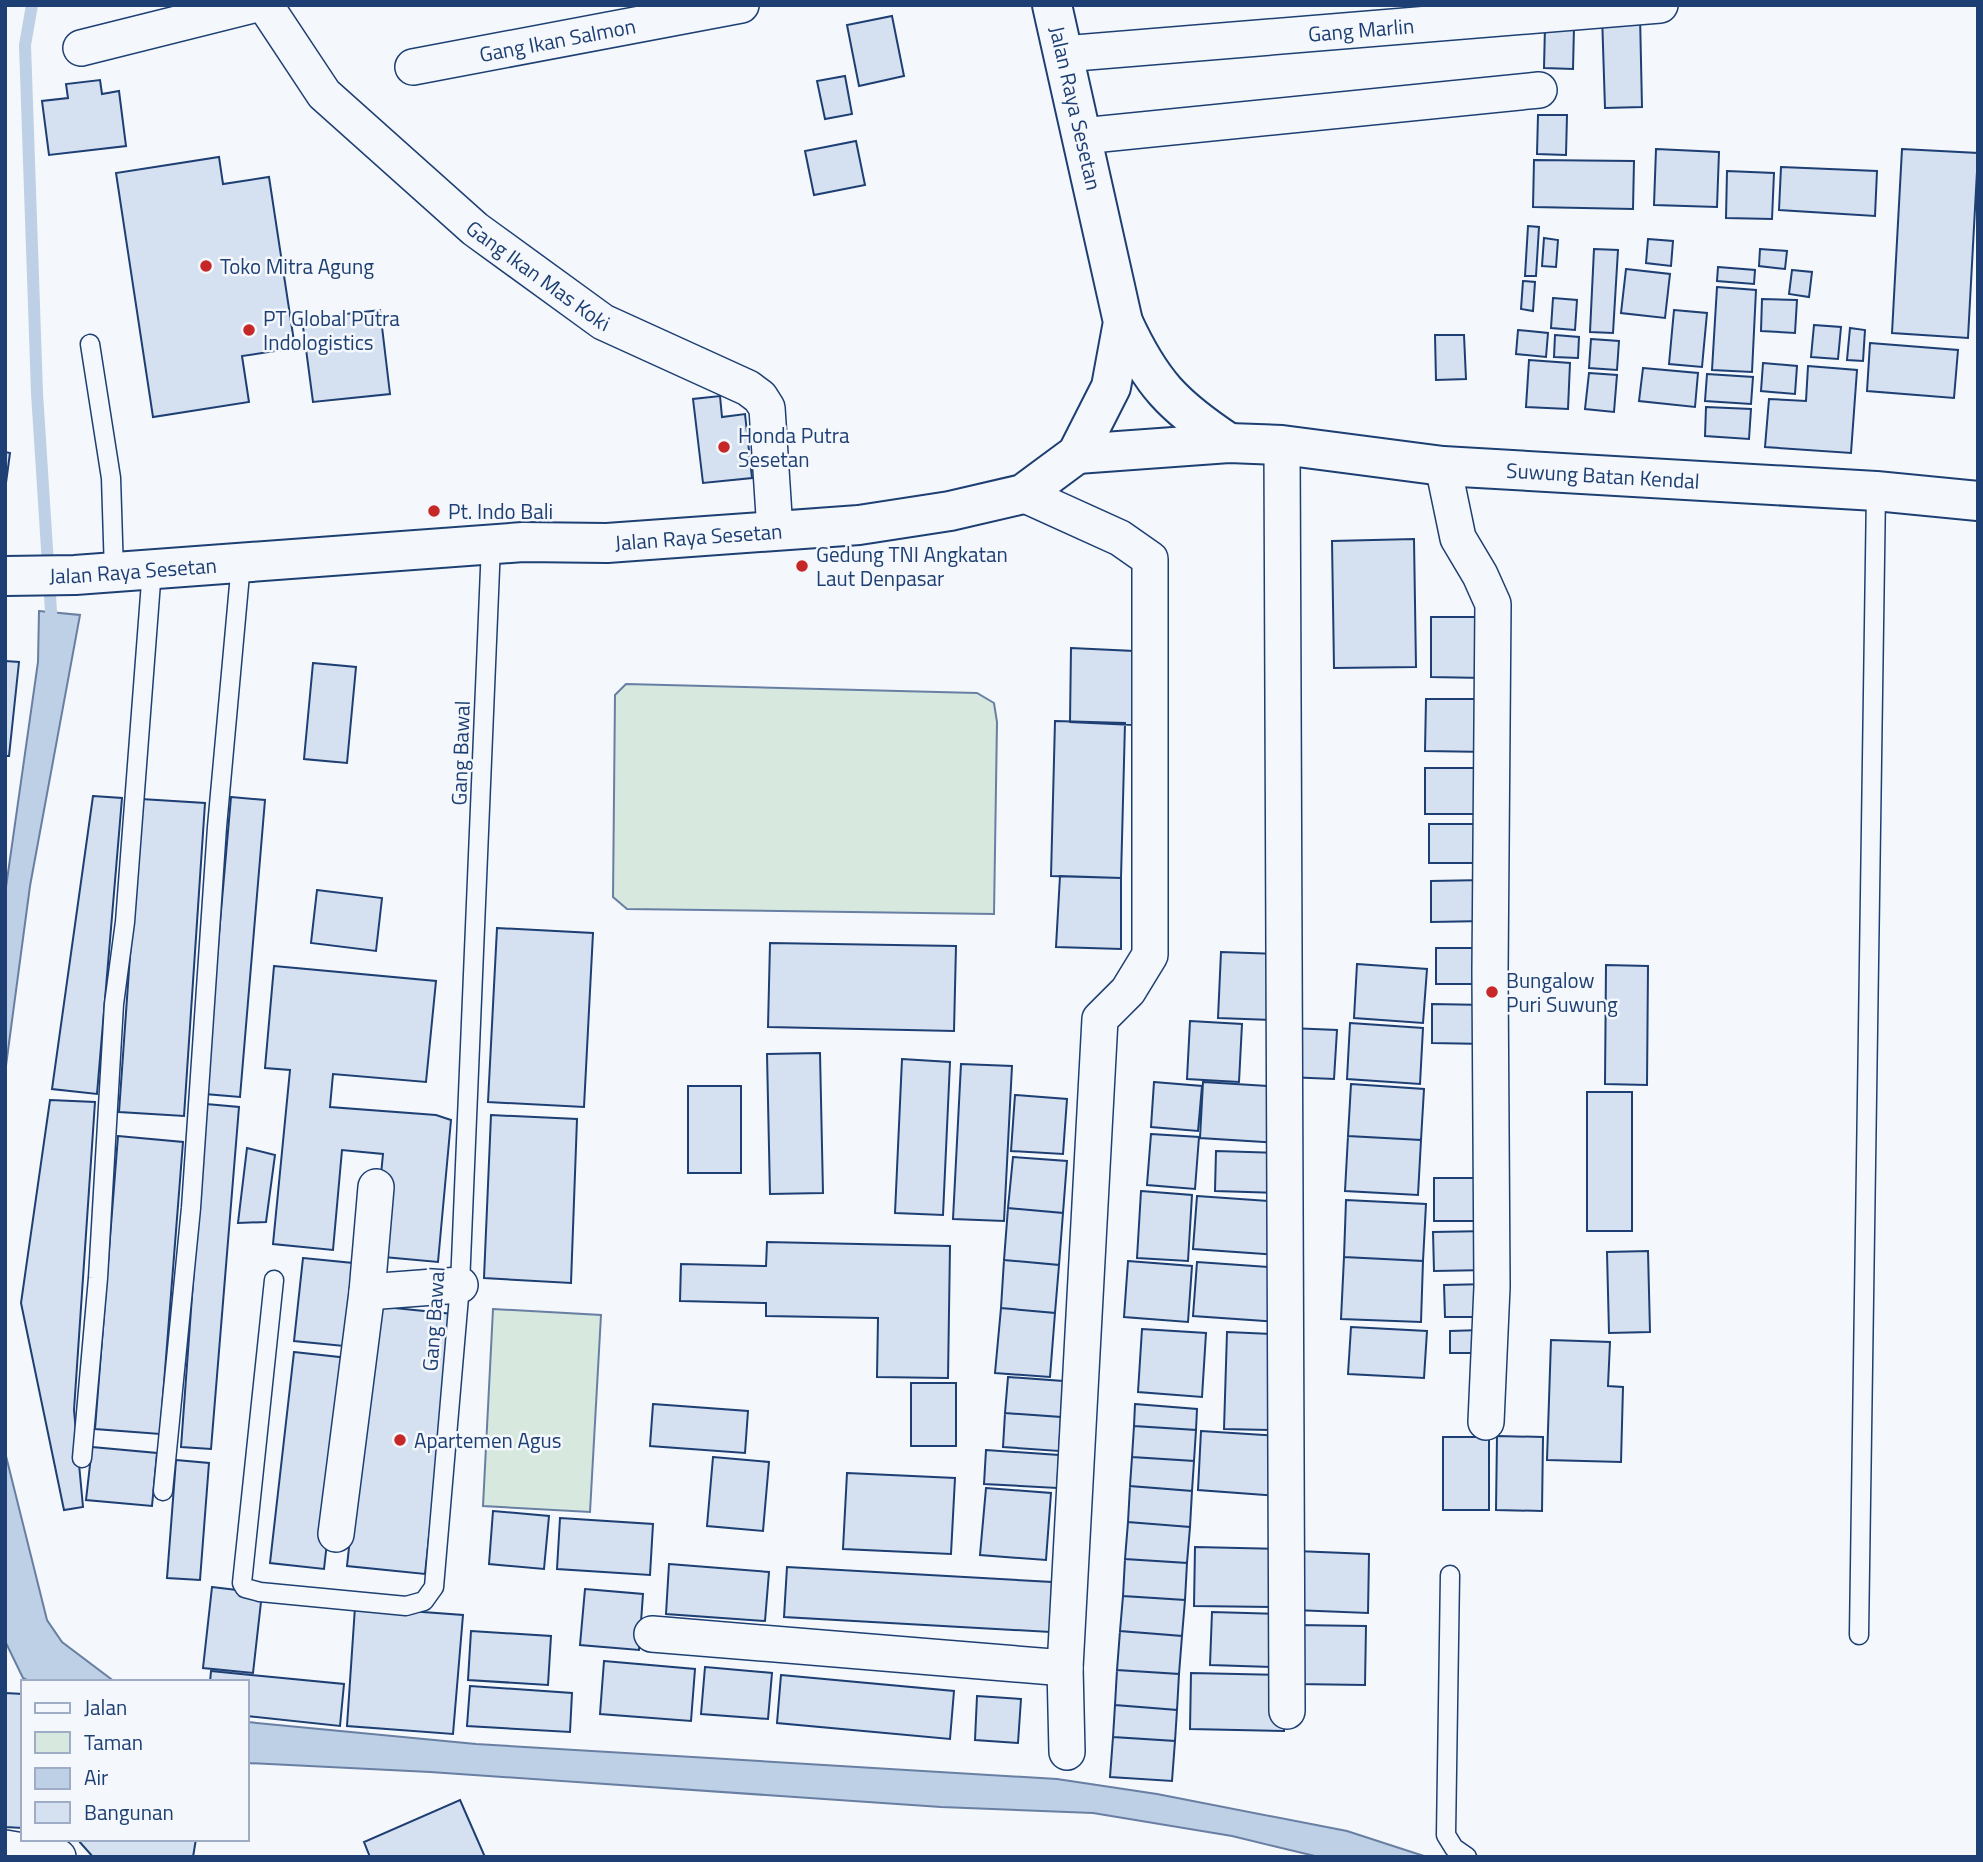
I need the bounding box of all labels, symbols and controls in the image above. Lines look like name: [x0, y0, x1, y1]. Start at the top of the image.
street label: Gang Ikan Salmon: [477, 9, 638, 70]
street label: Gang Marlin: [1307, 9, 1415, 50]
street label: Jalan Raya Sesetan: [1042, 23, 1110, 193]
street label: Gang Ikan Mas Koki: [459, 212, 615, 339]
place label: Toko Mitra Agung: [220, 250, 374, 282]
marker: Toko Mitra Agung: [198, 258, 214, 274]
place label: PT Global Putra Indologistics: [263, 302, 400, 358]
marker: PT Global Putra Indologistics: [241, 322, 257, 338]
place label: Honda Putra Sesetan: [738, 419, 850, 475]
marker: Honda Putra Sesetan: [716, 439, 732, 455]
street label: Suwung Batan Kendal: [1505, 454, 1701, 497]
place label: Pt. Indo Bali: [448, 495, 553, 527]
marker: Pt. Indo Bali: [426, 503, 442, 519]
street label: Jalan Raya Sesetan: [614, 515, 783, 558]
place label: Gedung TNI Angkatan Laut Denpasar: [816, 538, 1008, 594]
street label: Jalan Raya Sesetan: [49, 549, 218, 591]
marker: Gedung TNI Angkatan Laut Denpasar: [794, 558, 810, 574]
street label: Gang Bawal: [442, 700, 478, 806]
place label: Bungalow Puri Suwung: [1506, 964, 1618, 1020]
marker: Bungalow Puri Suwung: [1484, 984, 1500, 1000]
street label: Gang Bawal: [413, 1266, 453, 1372]
place label: Apartemen Agus: [414, 1424, 561, 1456]
marker: Apartemen Agus: [392, 1432, 408, 1448]
legend: [21, 1680, 248, 1841]
text: Jalan: [84, 1691, 127, 1723]
text: Taman: [84, 1726, 143, 1758]
text: Air: [84, 1761, 108, 1793]
text: Bangunan: [84, 1796, 174, 1828]

